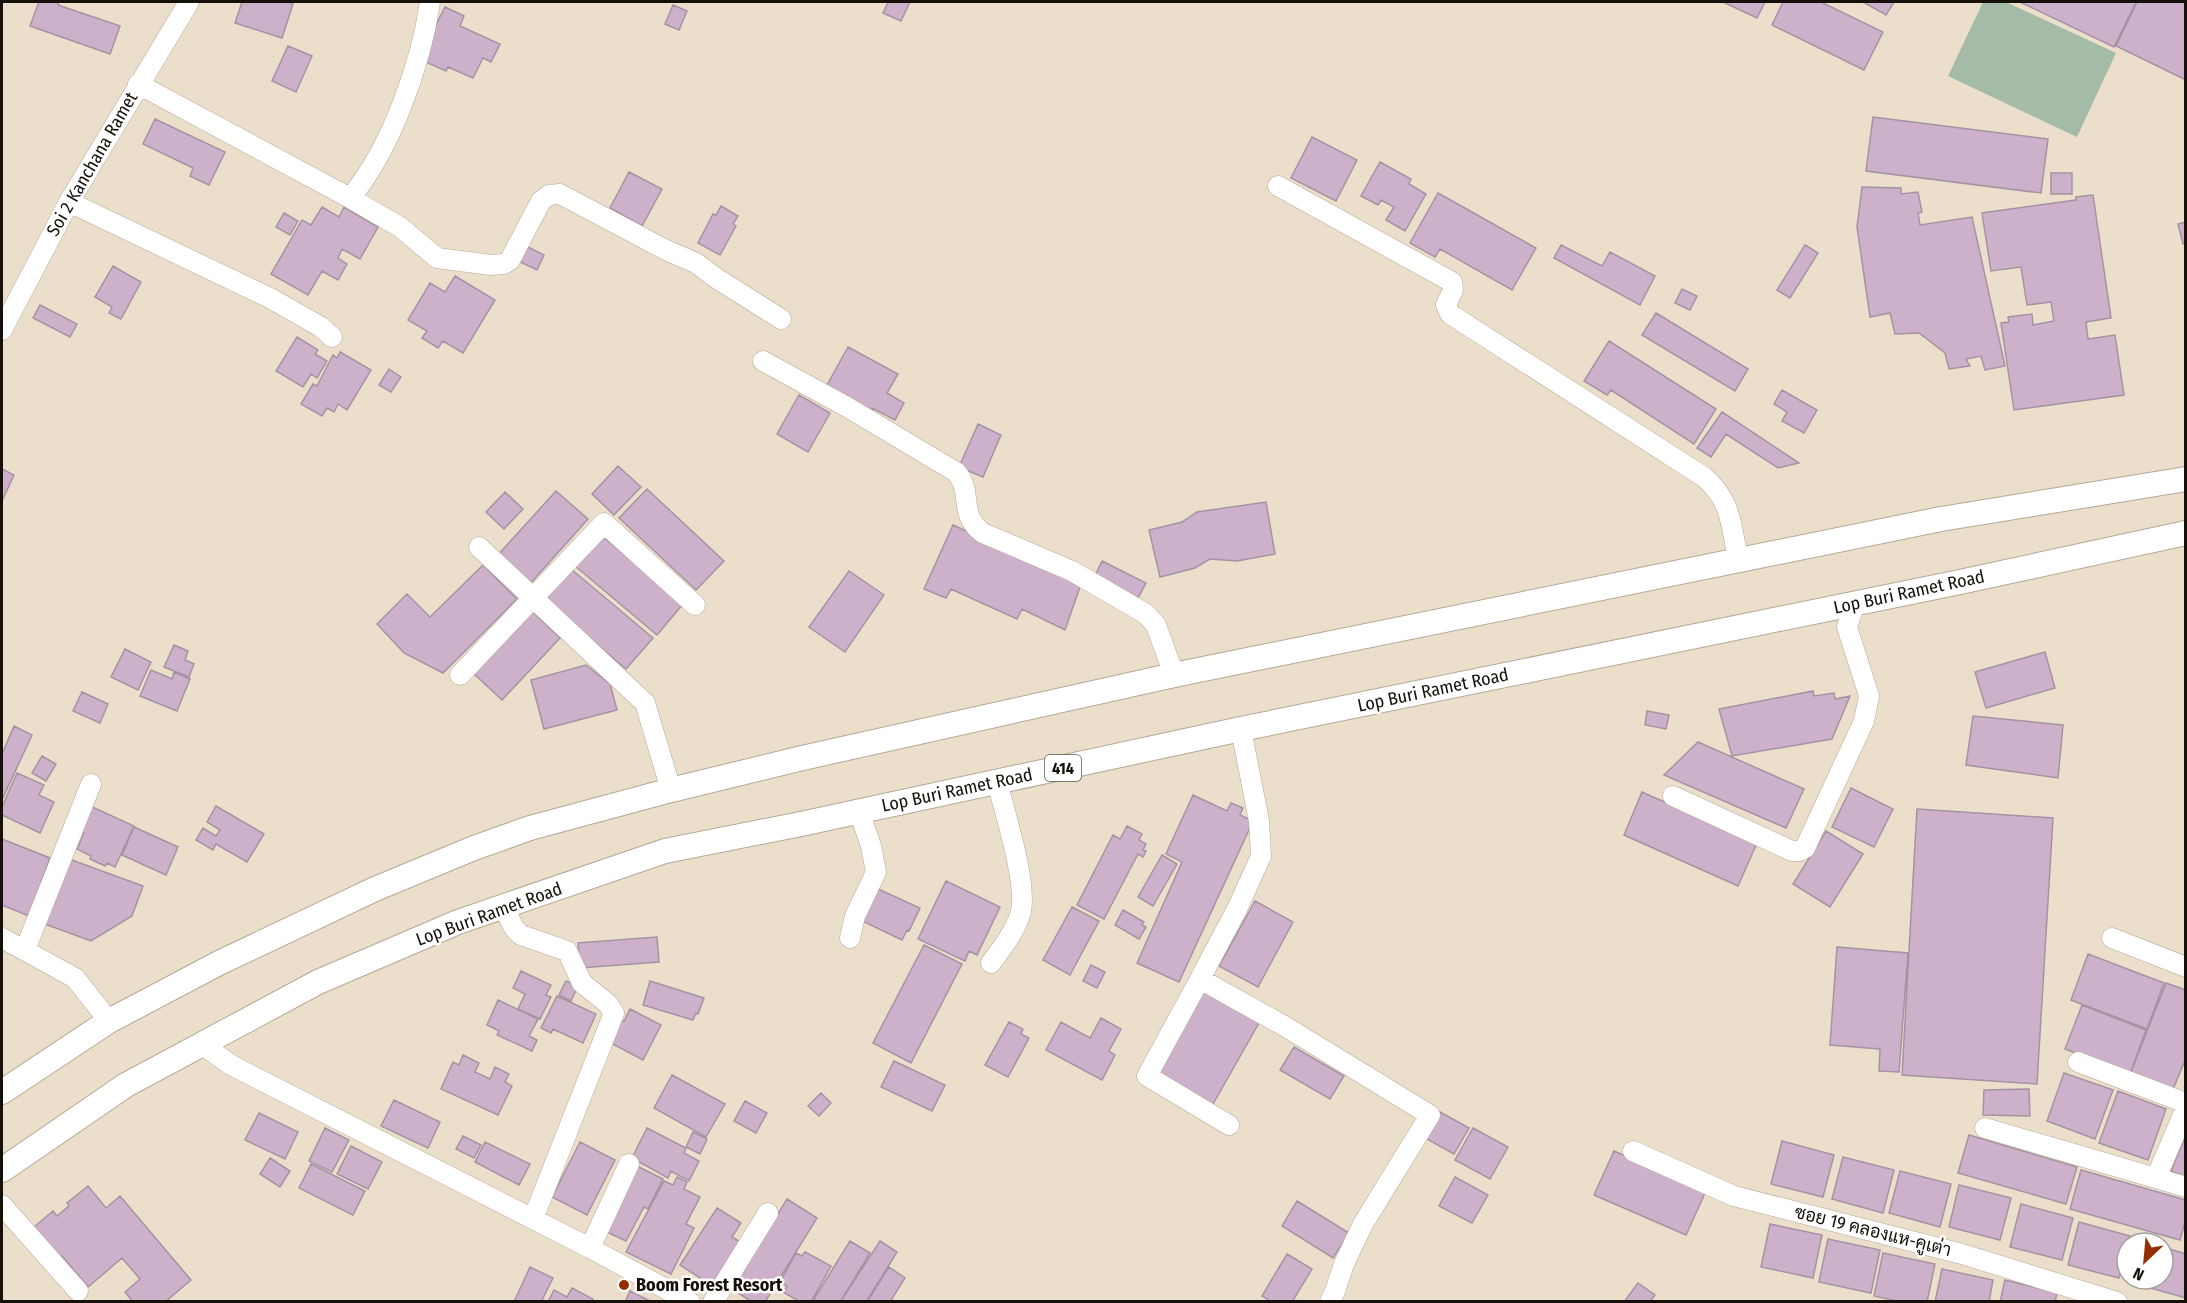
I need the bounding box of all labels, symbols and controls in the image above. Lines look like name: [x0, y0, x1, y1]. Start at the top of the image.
street label: Soi 2 Kanchana Ramet: [42, 88, 142, 240]
street label: Lop Buri Ramet Road: [1832, 565, 1986, 619]
street label: Lop Buri Ramet Road: [1356, 663, 1510, 717]
road number: 414: [1045, 755, 1081, 781]
street label: Lop Buri Ramet Road: [880, 763, 1034, 817]
street label: Lop Buri Ramet Road: [413, 877, 565, 951]
street label: ซอย 19 คลองแห-คูเต่า: [1792, 1200, 1954, 1263]
north arrow: [2115, 1231, 2175, 1291]
text: N: [2130, 1263, 2147, 1285]
place label: Boom Forest Resort: [636, 1274, 783, 1296]
marker: Boom Forest Resort: [617, 1278, 631, 1292]

